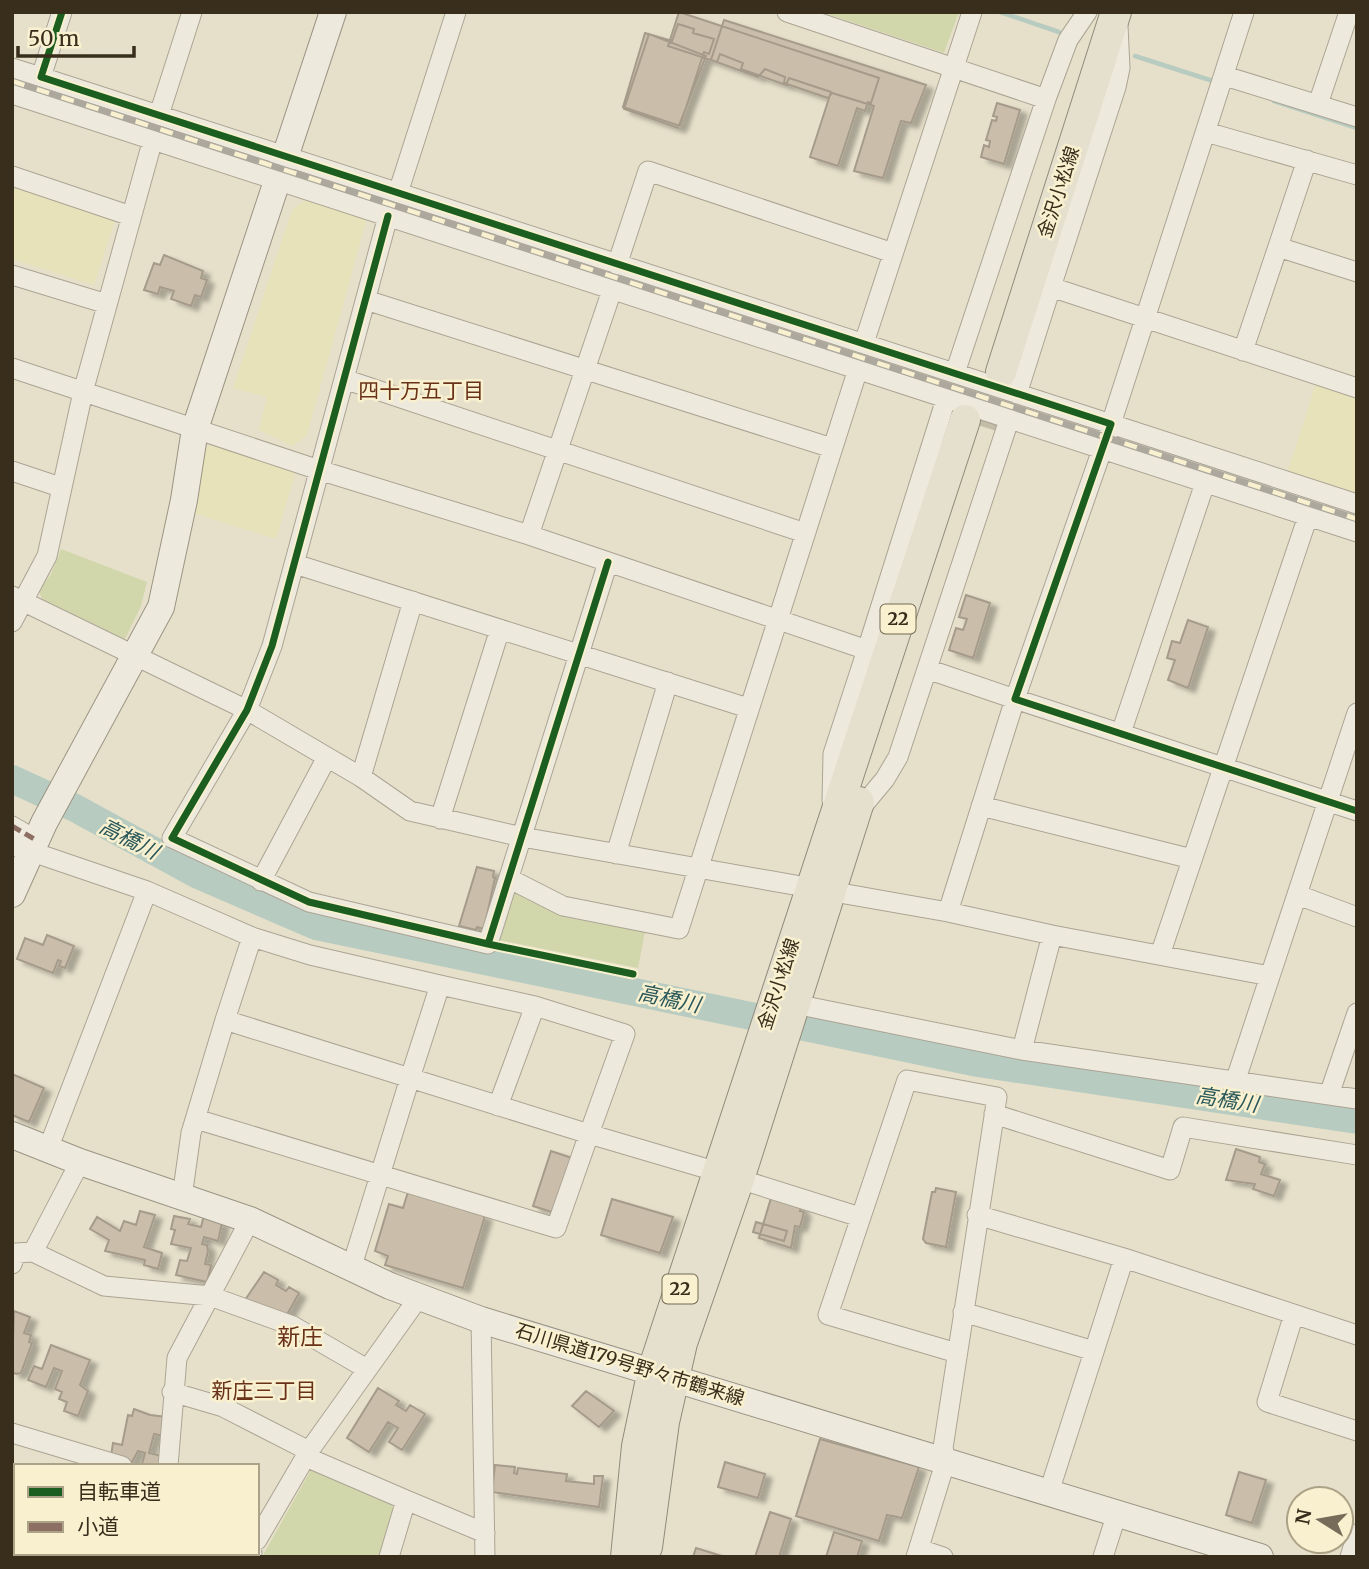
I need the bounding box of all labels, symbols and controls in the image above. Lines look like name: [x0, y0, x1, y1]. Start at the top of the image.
scale bar: [18, 14, 133, 58]
text: 50 m: [28, 25, 79, 52]
street label: 金沢小松線: [1032, 143, 1084, 241]
district label: 四十万五丁目: [358, 377, 484, 404]
road number: 22: [880, 604, 916, 634]
water label: 高橋川: [95, 812, 165, 866]
street label: 金沢小松線: [752, 935, 804, 1033]
water label: 高橋川: [635, 979, 705, 1019]
water label: 高橋川: [1194, 1081, 1262, 1118]
road number: 22: [662, 1274, 698, 1304]
street label: 石川県道179号野々市鶴来線: [512, 1318, 748, 1410]
district label: 新庄: [277, 1322, 323, 1351]
district label: 新庄三丁目: [212, 1377, 317, 1404]
legend: [14, 1464, 259, 1555]
text: 自転車道: [77, 1478, 161, 1505]
north arrow: [1285, 1485, 1355, 1555]
text: N: [1290, 1507, 1317, 1526]
text: 小道: [77, 1513, 119, 1540]

